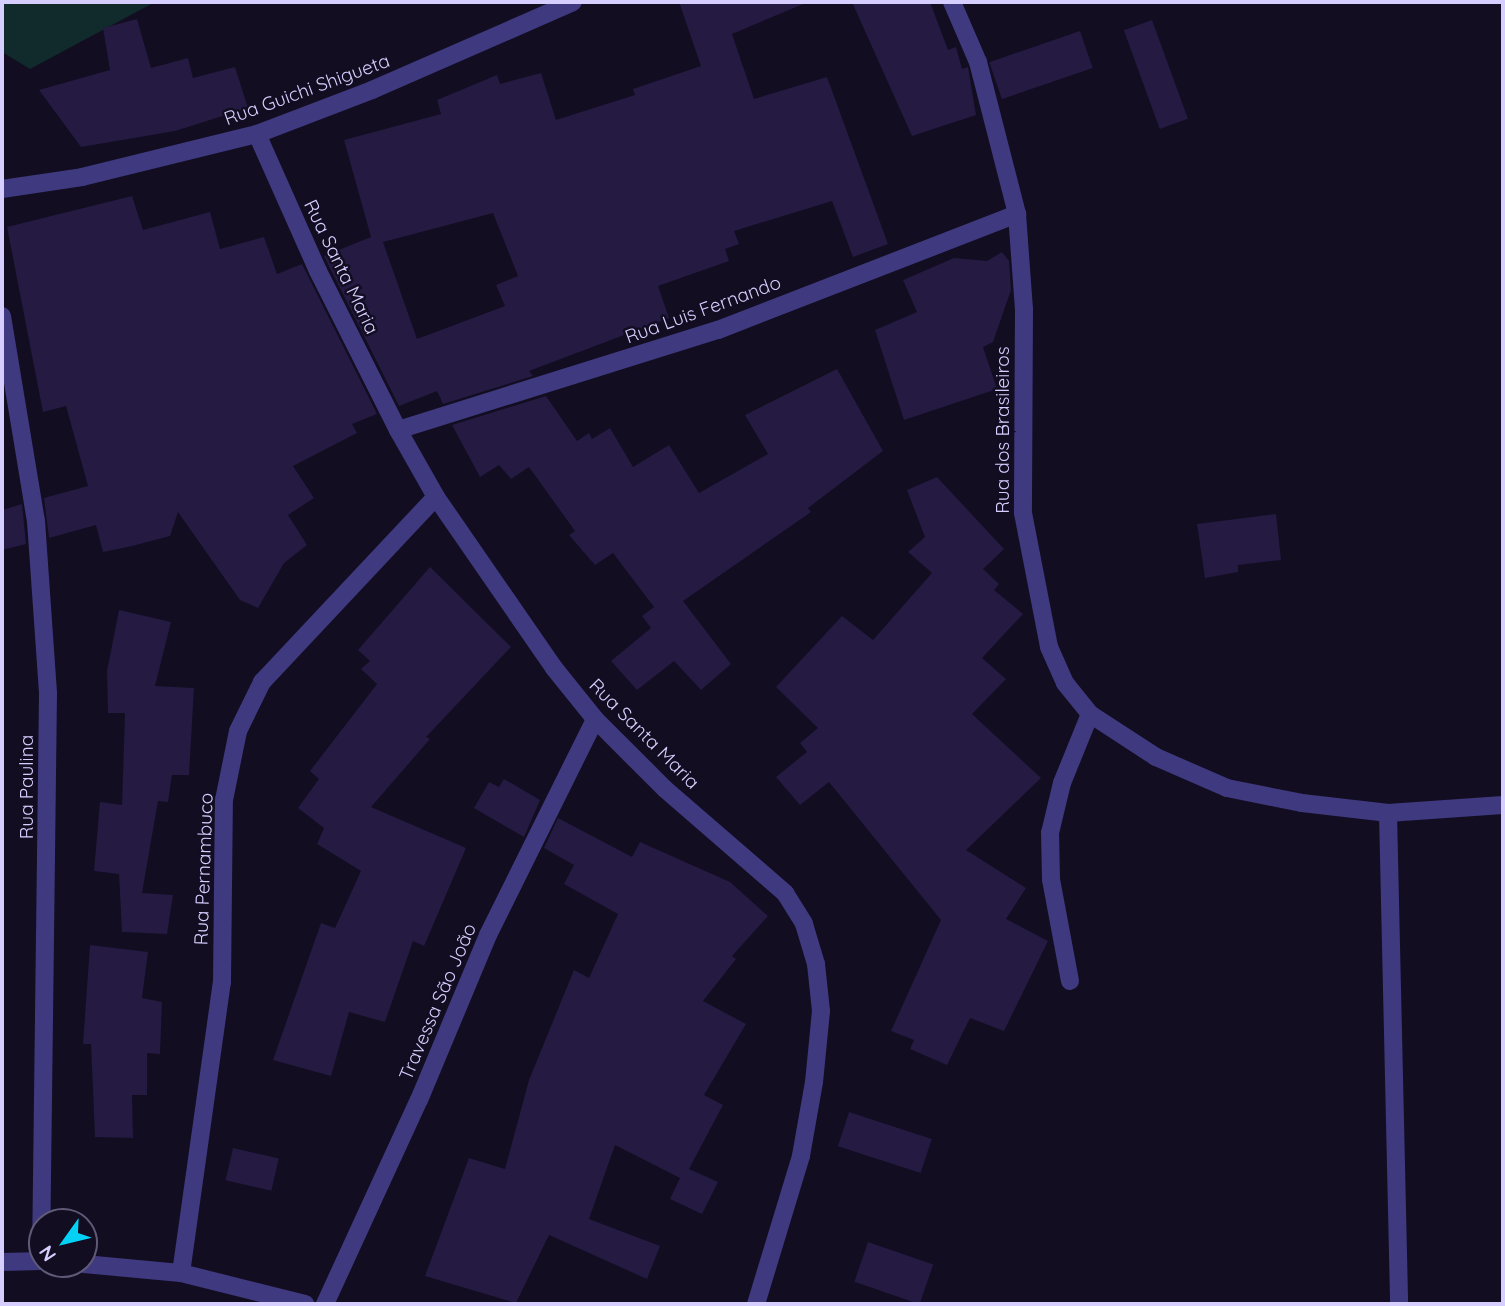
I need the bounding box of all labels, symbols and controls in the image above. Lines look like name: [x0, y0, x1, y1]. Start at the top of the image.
street label: Rua Guichi Shigueta: [221, 49, 393, 131]
street label: Rua Santa Maria: [299, 196, 383, 338]
street label: Rua Luis Fernando: [622, 271, 784, 349]
street label: Rua dos Brasileiros: [992, 346, 1014, 514]
street label: Rua Santa Maria: [584, 674, 704, 794]
street label: Rua Paulina: [16, 735, 38, 839]
street label: Rua Pernambuco: [190, 792, 218, 946]
street label: Travessa São João: [395, 920, 481, 1084]
north arrow: [28, 1208, 98, 1278]
text: N: [33, 1241, 61, 1266]

